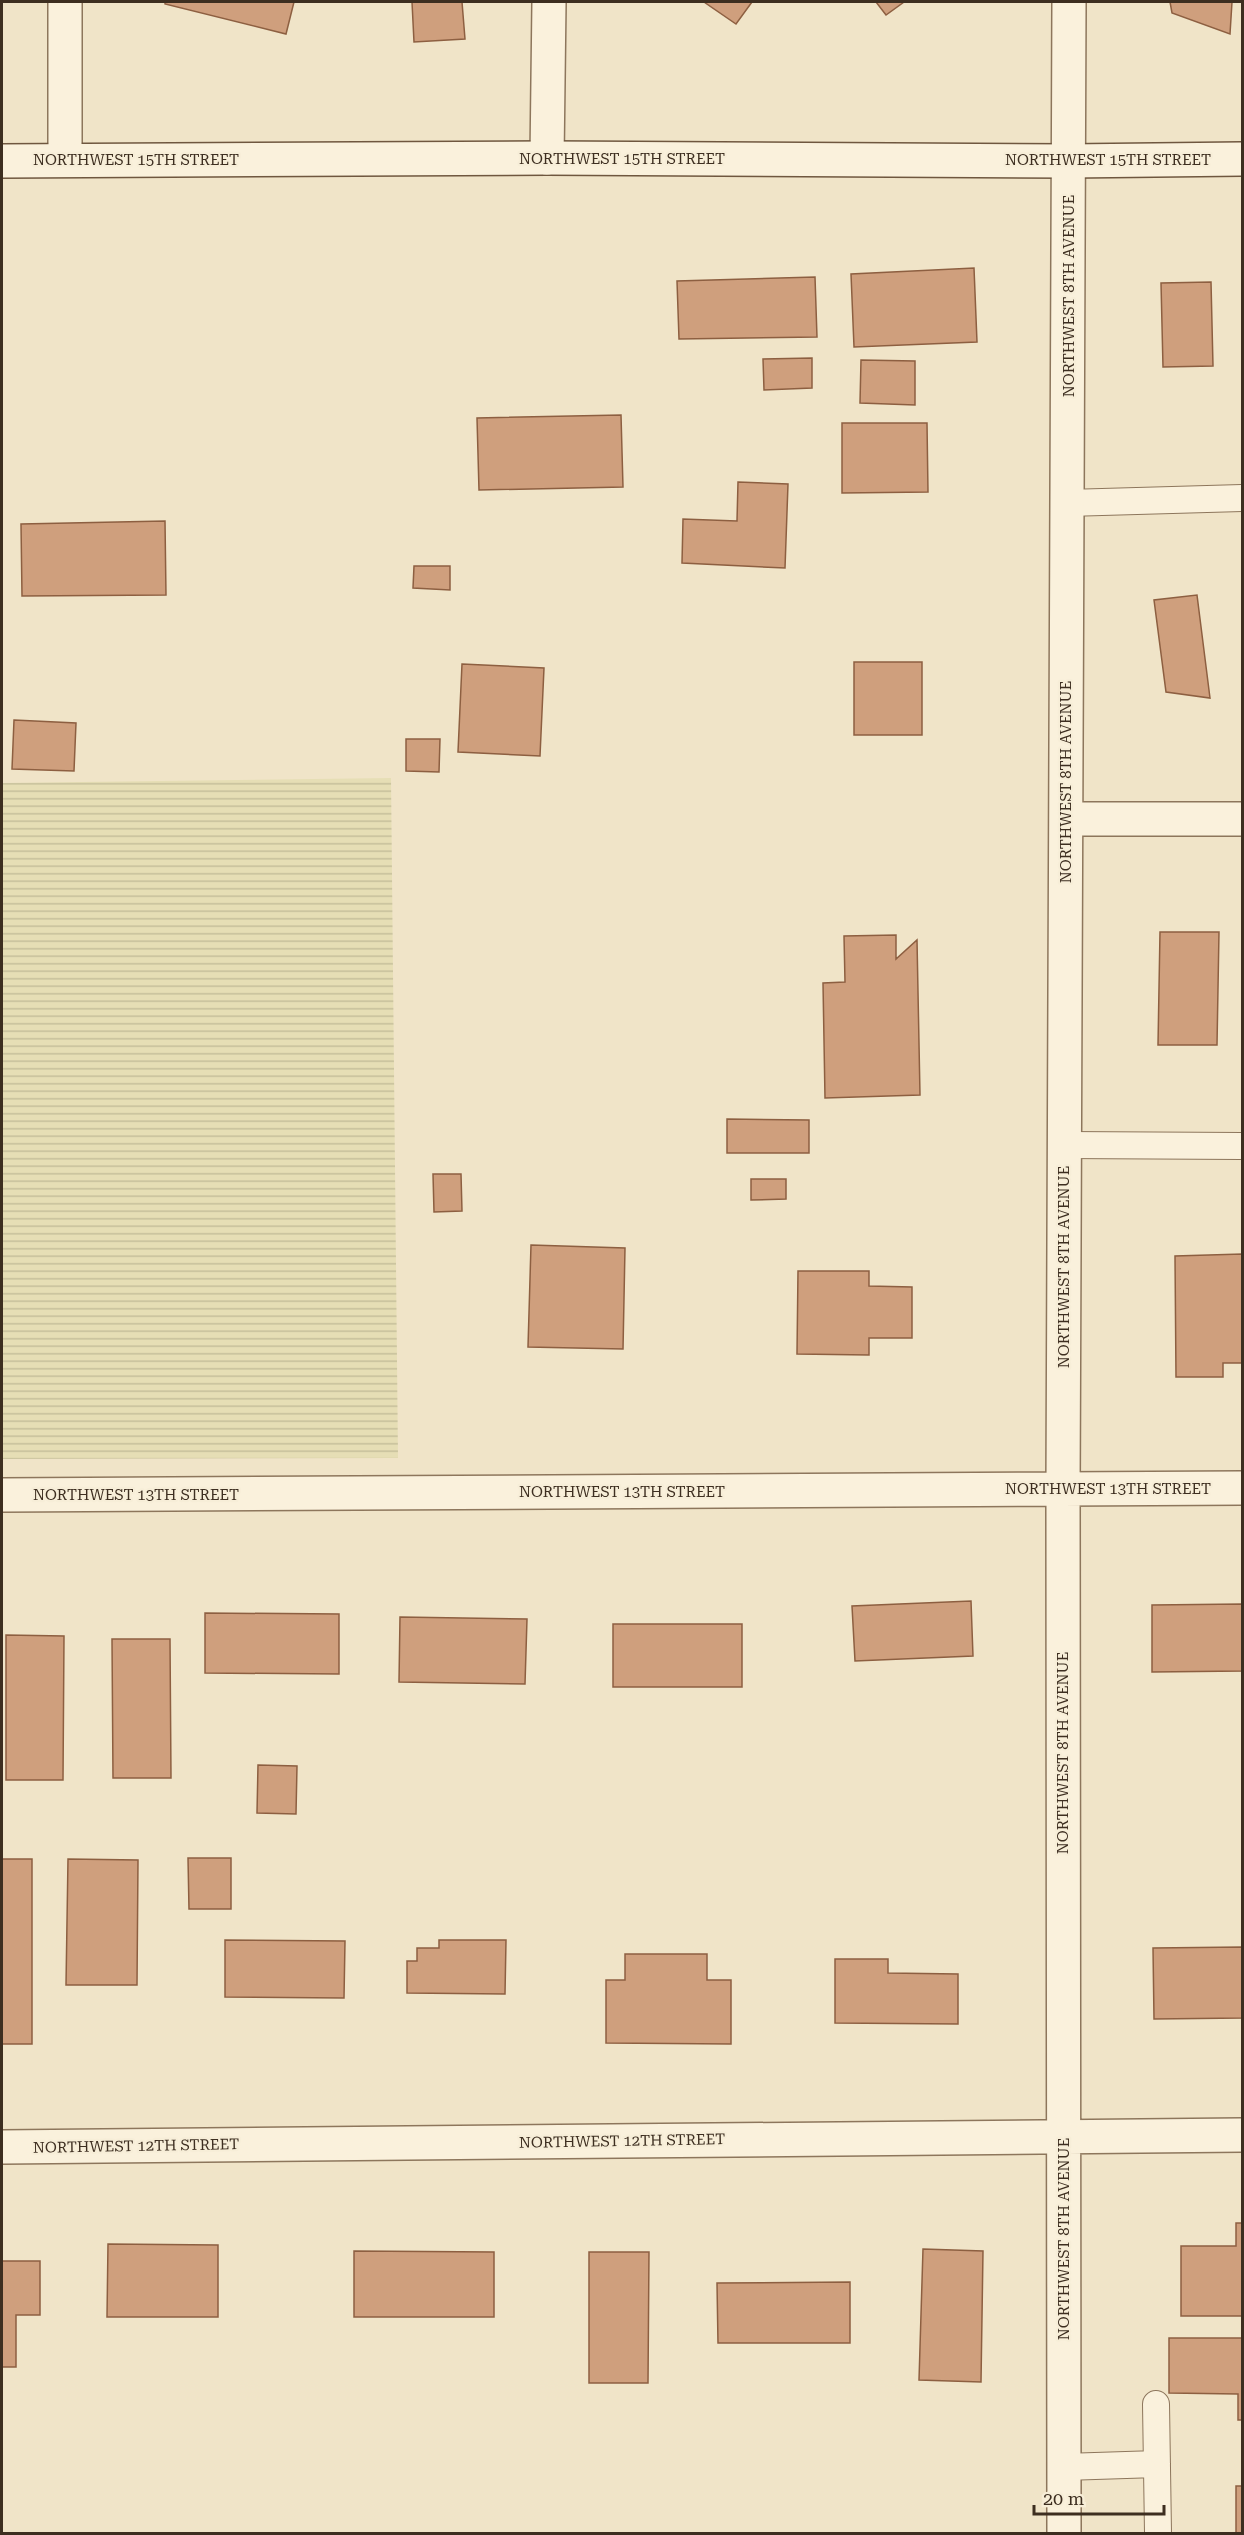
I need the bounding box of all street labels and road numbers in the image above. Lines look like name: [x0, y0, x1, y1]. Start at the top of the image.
street label: NORTHWEST 15TH STREET: [519, 150, 725, 168]
street label: NORTHWEST 15TH STREET: [33, 151, 239, 169]
street label: NORTHWEST 15TH STREET: [1005, 151, 1211, 169]
street label: NORTHWEST 8TH AVENUE: [1060, 195, 1078, 397]
street label: NORTHWEST 8TH AVENUE: [1057, 681, 1075, 883]
street label: NORTHWEST 8TH AVENUE: [1055, 1166, 1073, 1368]
street label: NORTHWEST 13TH STREET: [1005, 1480, 1211, 1498]
street label: NORTHWEST 13TH STREET: [519, 1483, 725, 1501]
street label: NORTHWEST 13TH STREET: [33, 1486, 239, 1504]
street label: NORTHWEST 8TH AVENUE: [1054, 1652, 1072, 1854]
street label: NORTHWEST 12TH STREET: [519, 2130, 725, 2152]
street label: NORTHWEST 12TH STREET: [33, 2135, 239, 2157]
street label: NORTHWEST 8TH AVENUE: [1055, 2138, 1073, 2340]

